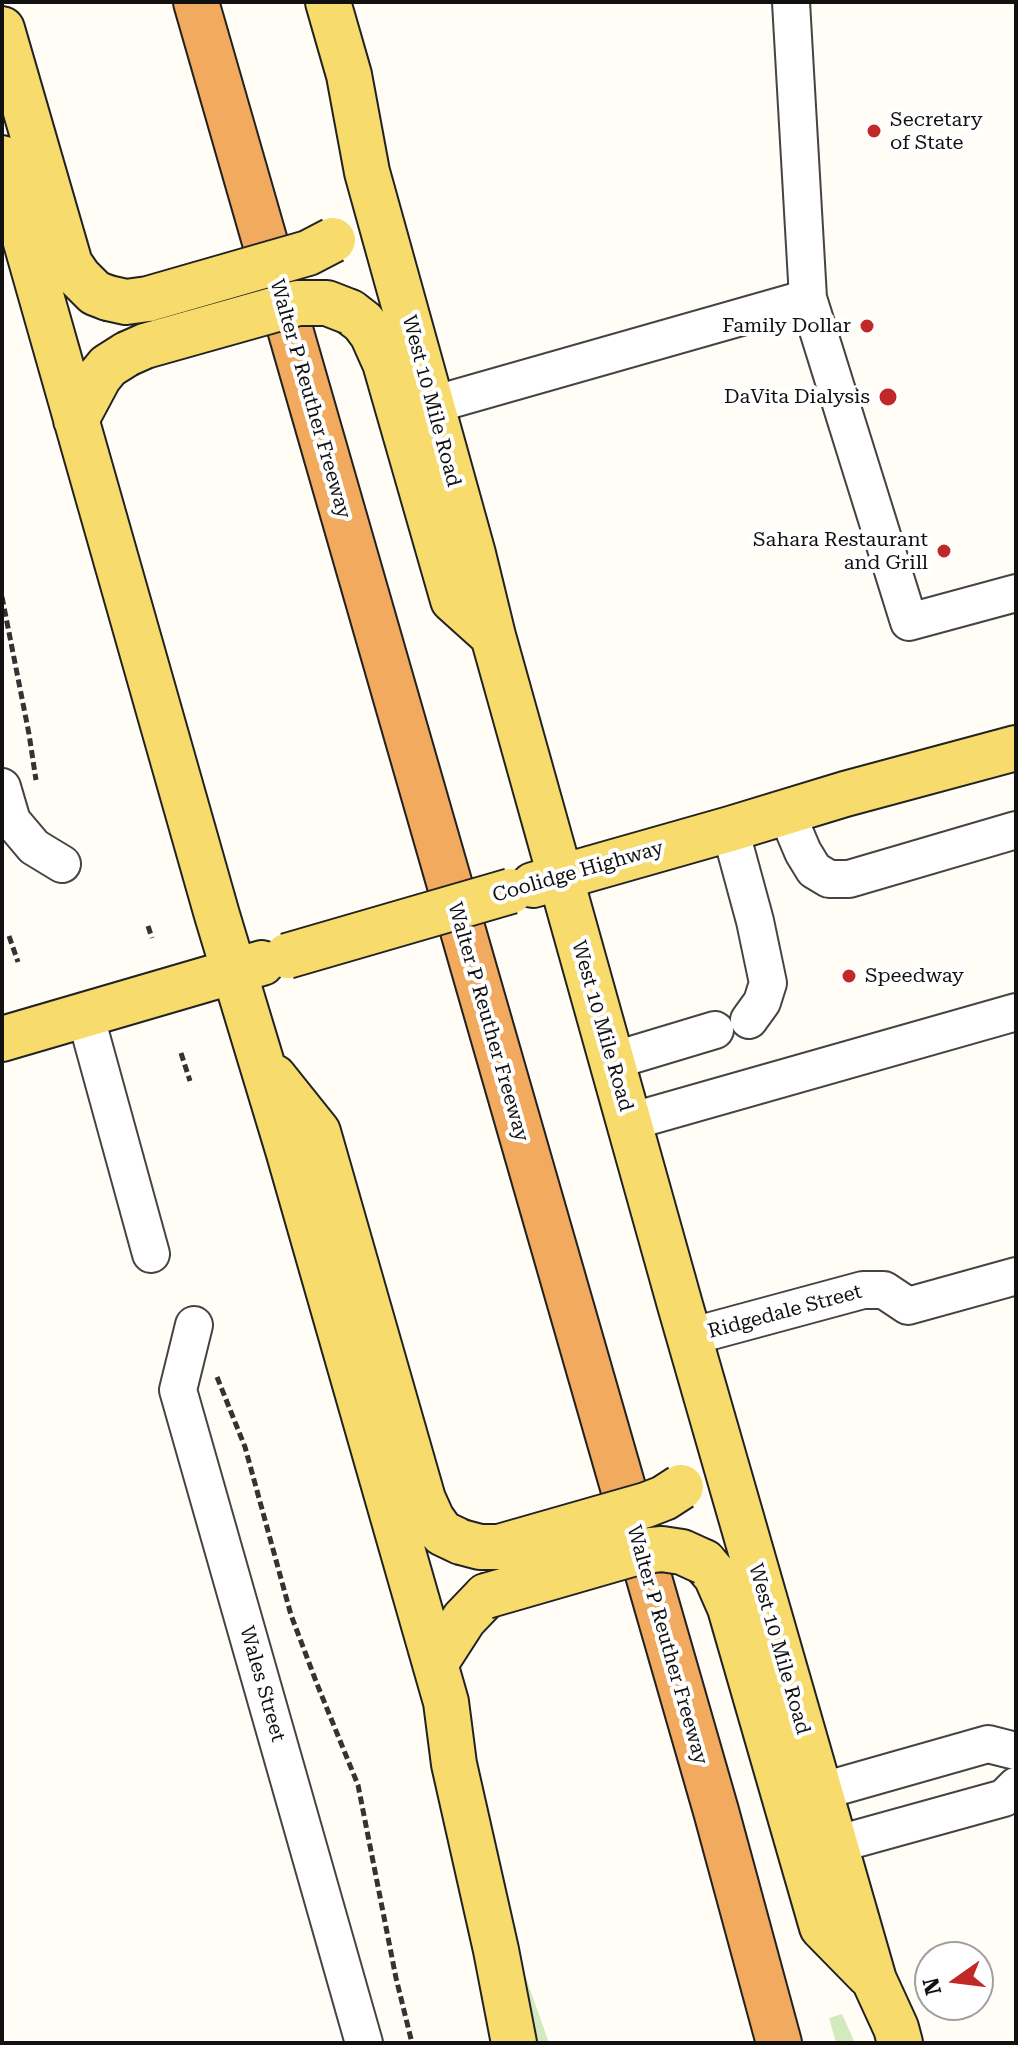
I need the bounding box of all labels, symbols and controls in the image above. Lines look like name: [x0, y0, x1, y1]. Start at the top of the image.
place label: Secretary of State: [890, 108, 983, 155]
marker: Secretary of State: [865, 122, 883, 140]
street label: Walter P Reuther Freeway: [264, 277, 356, 521]
street label: West 10 Mile Road: [397, 313, 465, 489]
place label: Family Dollar: [722, 314, 851, 338]
marker: Family Dollar: [858, 317, 876, 335]
place label: DaVita Dialysis: [724, 385, 870, 409]
marker: DaVita Dialysis: [877, 386, 899, 408]
place label: Sahara Restaurant and Grill: [753, 528, 928, 575]
marker: Sahara Restaurant and Grill: [935, 542, 953, 560]
street label: Coolidge Highway: [490, 836, 666, 908]
street label: Walter P Reuther Freeway: [442, 900, 534, 1144]
street label: West 10 Mile Road: [566, 938, 638, 1114]
place label: Speedway: [865, 964, 964, 988]
marker: Speedway: [840, 967, 858, 985]
street label: Ridgedale Street: [705, 1280, 865, 1344]
street label: Walter P Reuther Freeway: [621, 1523, 713, 1767]
street label: West 10 Mile Road: [743, 1561, 815, 1737]
street label: Wales Street: [234, 1623, 290, 1745]
north arrow: [914, 1941, 994, 2021]
text: N: [918, 1975, 946, 1998]

